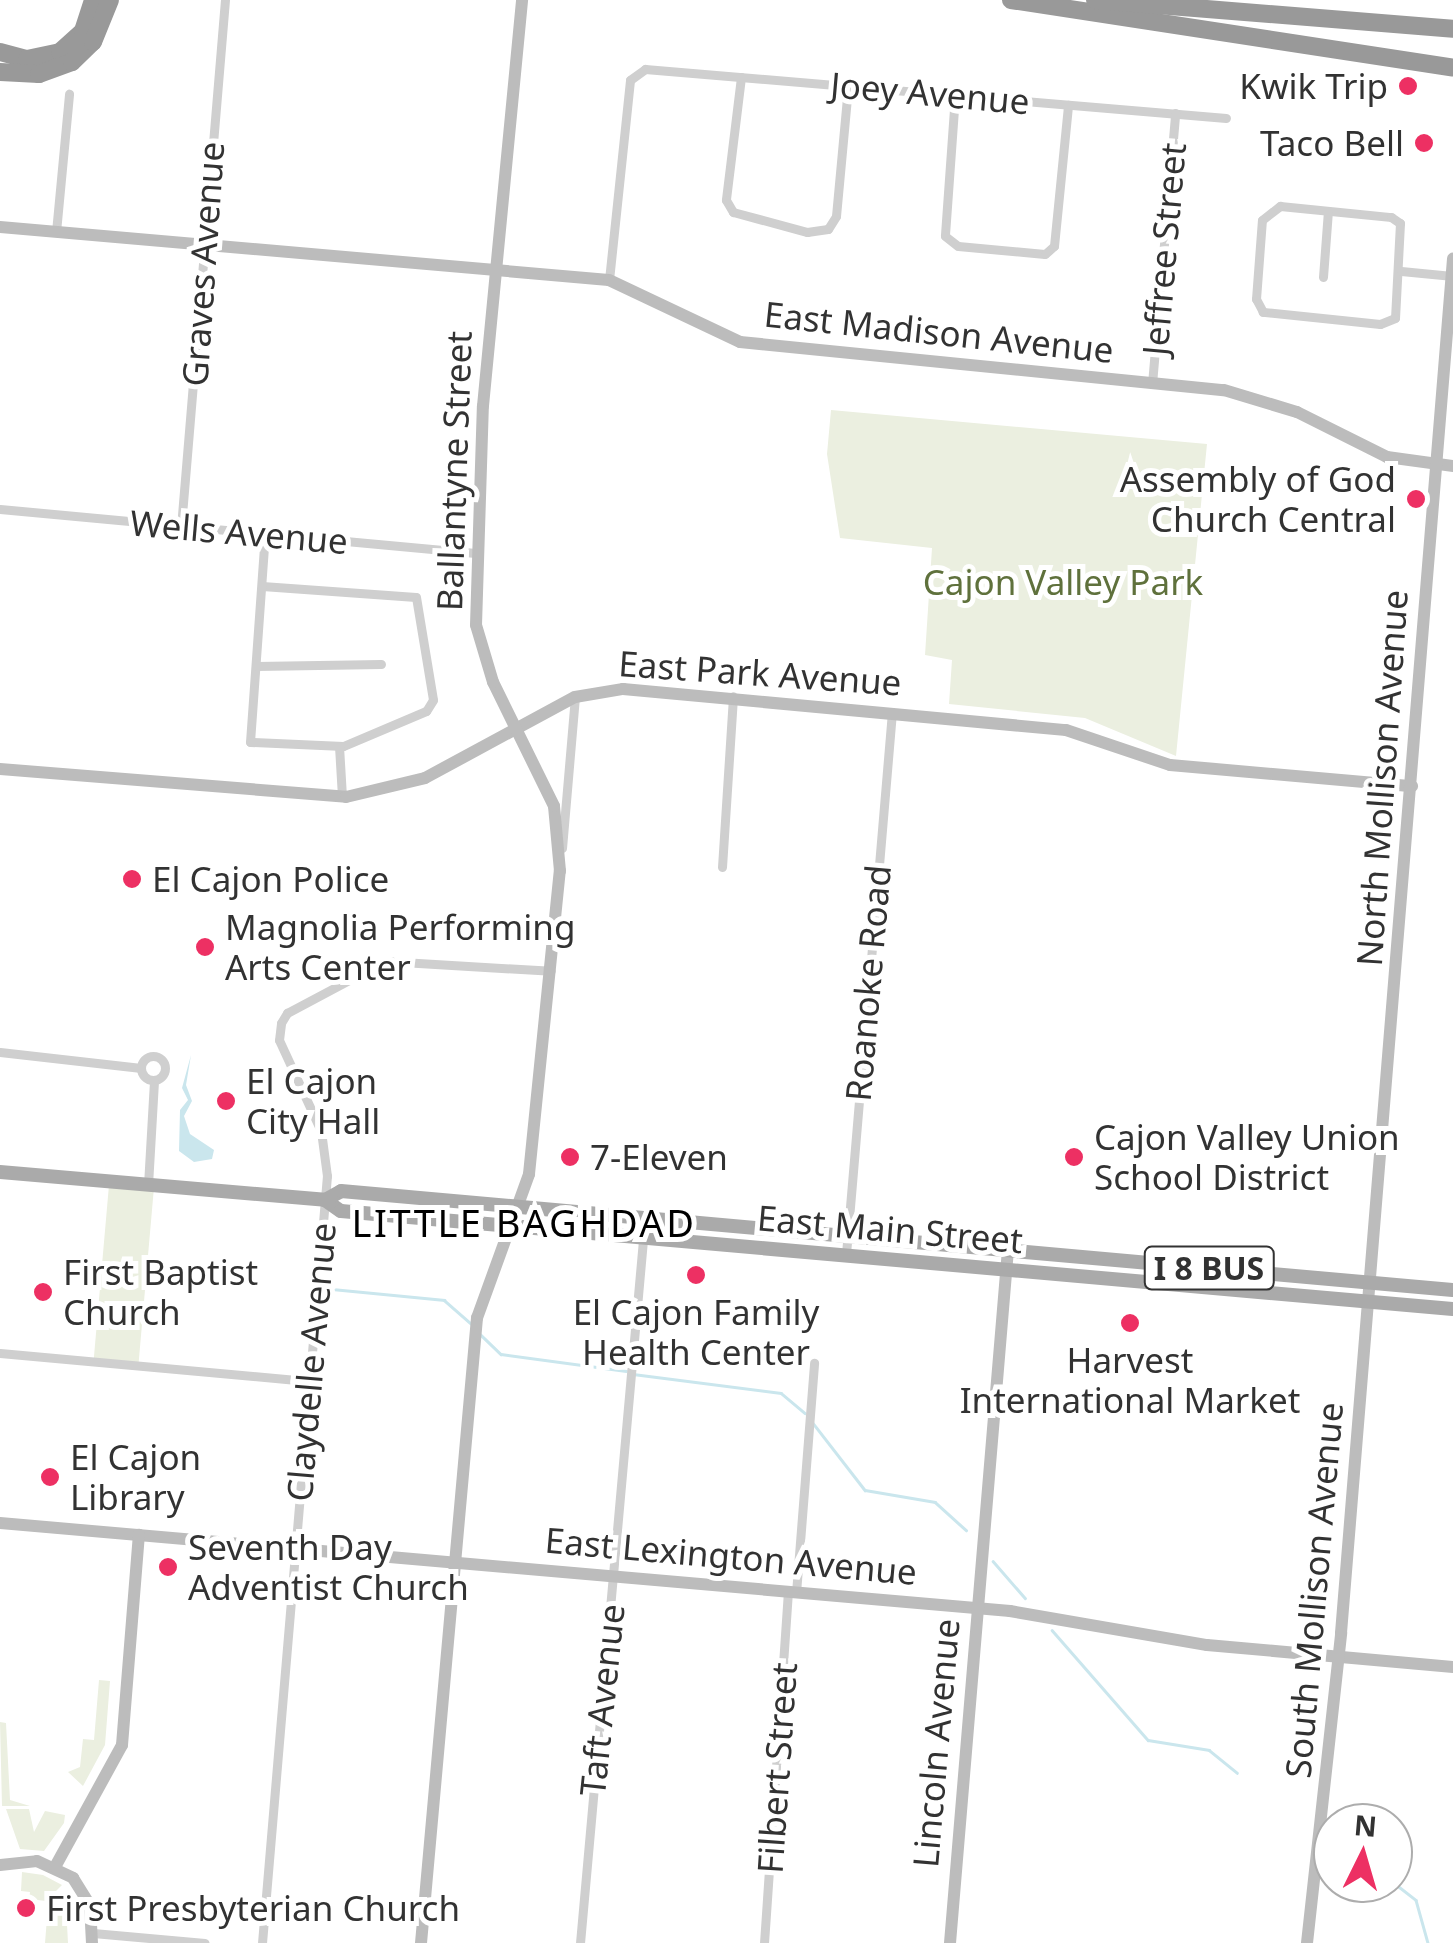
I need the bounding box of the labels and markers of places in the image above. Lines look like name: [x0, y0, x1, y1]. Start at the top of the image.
place label: Kwik Trip: [1239, 65, 1388, 107]
marker: Kwik Trip: [1397, 75, 1419, 97]
place label: Taco Bell: [1260, 122, 1404, 164]
marker: Taco Bell: [1413, 132, 1435, 154]
place label: Assembly of God Church Central: [1120, 458, 1396, 540]
marker: Assembly of God Church Central: [1405, 488, 1427, 510]
place label: El Cajon Police: [152, 858, 389, 900]
marker: El Cajon Police: [121, 868, 143, 890]
place label: Magnolia Performing Arts Center: [225, 906, 575, 988]
marker: Magnolia Performing Arts Center: [194, 936, 216, 958]
place label: El Cajon City Hall: [246, 1060, 380, 1142]
marker: El Cajon City Hall: [215, 1090, 237, 1112]
place label: Cajon Valley Union School District: [1094, 1116, 1400, 1198]
place label: 7-Eleven: [590, 1136, 728, 1178]
marker: 7-Eleven: [559, 1146, 581, 1168]
marker: Cajon Valley Union School District: [1063, 1146, 1085, 1168]
place label: First Baptist Church: [63, 1251, 258, 1333]
marker: El Cajon Family Health Center: [685, 1264, 707, 1286]
marker: First Baptist Church: [32, 1281, 54, 1303]
place label: El Cajon Family Health Center: [573, 1291, 819, 1373]
marker: Harvest International Market: [1119, 1312, 1141, 1334]
place label: Harvest International Market: [960, 1339, 1300, 1421]
place label: El Cajon Library: [70, 1436, 201, 1518]
marker: El Cajon Library: [39, 1466, 61, 1488]
place label: Seventh Day Adventist Church: [188, 1526, 469, 1608]
marker: Seventh Day Adventist Church: [157, 1556, 179, 1578]
place label: First Presbyterian Church: [46, 1887, 460, 1929]
marker: First Presbyterian Church: [15, 1897, 37, 1919]

